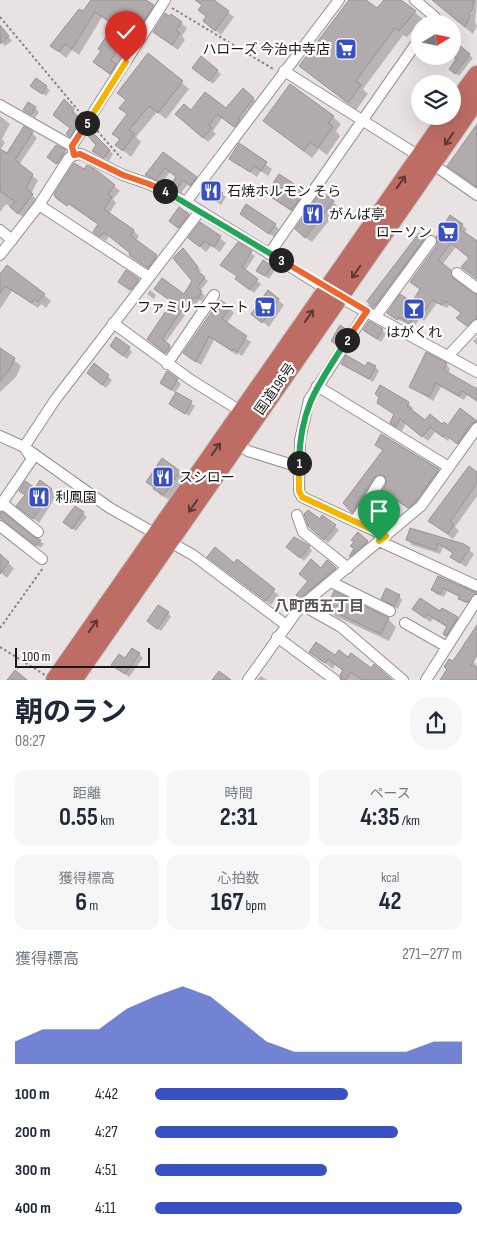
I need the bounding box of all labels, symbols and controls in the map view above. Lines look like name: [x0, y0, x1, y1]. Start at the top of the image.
pin: [105, 11, 147, 62]
north arrow: [411, 15, 461, 65]
map controls: [411, 15, 461, 125]
icon: check: [112, 18, 140, 46]
supermarket icon: ハローズ 今治中寺店: [334, 37, 358, 61]
place label: ハローズ 今治中寺店: [202, 41, 330, 58]
button: layers: [411, 75, 461, 125]
pin: 5: [74, 110, 100, 136]
text: 5: [84, 115, 91, 132]
one-way arrow: [444, 132, 454, 146]
one-way arrow: [396, 175, 406, 189]
pin: 4: [152, 178, 178, 204]
restaurant icon: 石焼ホルモン そら: [199, 179, 223, 203]
text: 4: [162, 183, 169, 200]
place label: 石焼ホルモン そら: [227, 183, 341, 200]
restaurant icon: がんば亭: [301, 202, 325, 226]
place label: がんば亭: [329, 206, 385, 223]
supermarket icon: ローソン: [436, 220, 460, 244]
place label: ローソン: [376, 224, 432, 241]
pin: 3: [268, 248, 294, 272]
text: 3: [278, 252, 285, 269]
one-way arrow: [351, 265, 361, 279]
supermarket icon: ファミリーマート: [253, 295, 277, 319]
bar icon: はがくれ: [402, 297, 426, 321]
place label: ファミリーマート: [137, 299, 249, 316]
one-way arrow: [304, 309, 314, 323]
place label: はがくれ: [386, 324, 442, 341]
pin: 2: [334, 328, 360, 352]
text: 2: [344, 332, 351, 349]
street label: 国道196号: [251, 360, 299, 418]
one-way arrow: [211, 442, 221, 456]
pin: 1: [286, 450, 312, 476]
text: 1: [297, 455, 302, 472]
restaurant icon: スシロー: [151, 465, 175, 489]
place label: スシロー: [179, 469, 235, 486]
restaurant icon: 利鳳園: [27, 485, 51, 509]
place label: 利鳳園: [55, 489, 97, 506]
pin: [358, 490, 400, 541]
icon: arrive: [365, 497, 393, 525]
one-way arrow: [188, 499, 198, 513]
district label: 八町西五丁目: [274, 597, 364, 616]
one-way arrow: [88, 619, 98, 633]
scale bar: [15, 645, 150, 668]
text: 100 m: [22, 648, 51, 665]
text: 朝のラン: [15, 696, 127, 729]
button: share: [410, 697, 462, 749]
text: 08:27: [15, 732, 45, 751]
text: 距離: [73, 785, 101, 802]
text: 時間: [224, 785, 252, 802]
text: ペース: [370, 785, 411, 802]
text: 0.55: [59, 802, 98, 833]
text: 2:31: [220, 802, 257, 833]
text: 4:35: [360, 802, 400, 833]
text: km: [98, 812, 115, 829]
text: /km: [400, 812, 420, 829]
text: kcal: [381, 869, 399, 886]
text: 獲得標高: [59, 870, 115, 887]
text: 心拍数: [217, 870, 259, 887]
text: 42: [379, 886, 401, 917]
text: 6: [75, 887, 87, 918]
text: 167: [211, 887, 243, 918]
text: m: [87, 897, 98, 914]
text: bpm: [243, 897, 266, 914]
text: 271–277 m: [402, 945, 462, 964]
text: 獲得標高: [15, 950, 79, 969]
text: 100 m: [15, 1085, 50, 1104]
text: 4:42: [95, 1085, 118, 1104]
text: 200 m: [15, 1123, 50, 1142]
text: 4:27: [95, 1123, 118, 1142]
text: 300 m: [15, 1161, 51, 1180]
text: 4:51: [95, 1161, 117, 1180]
text: 400 m: [15, 1199, 51, 1218]
text: 4:11: [95, 1199, 116, 1218]

